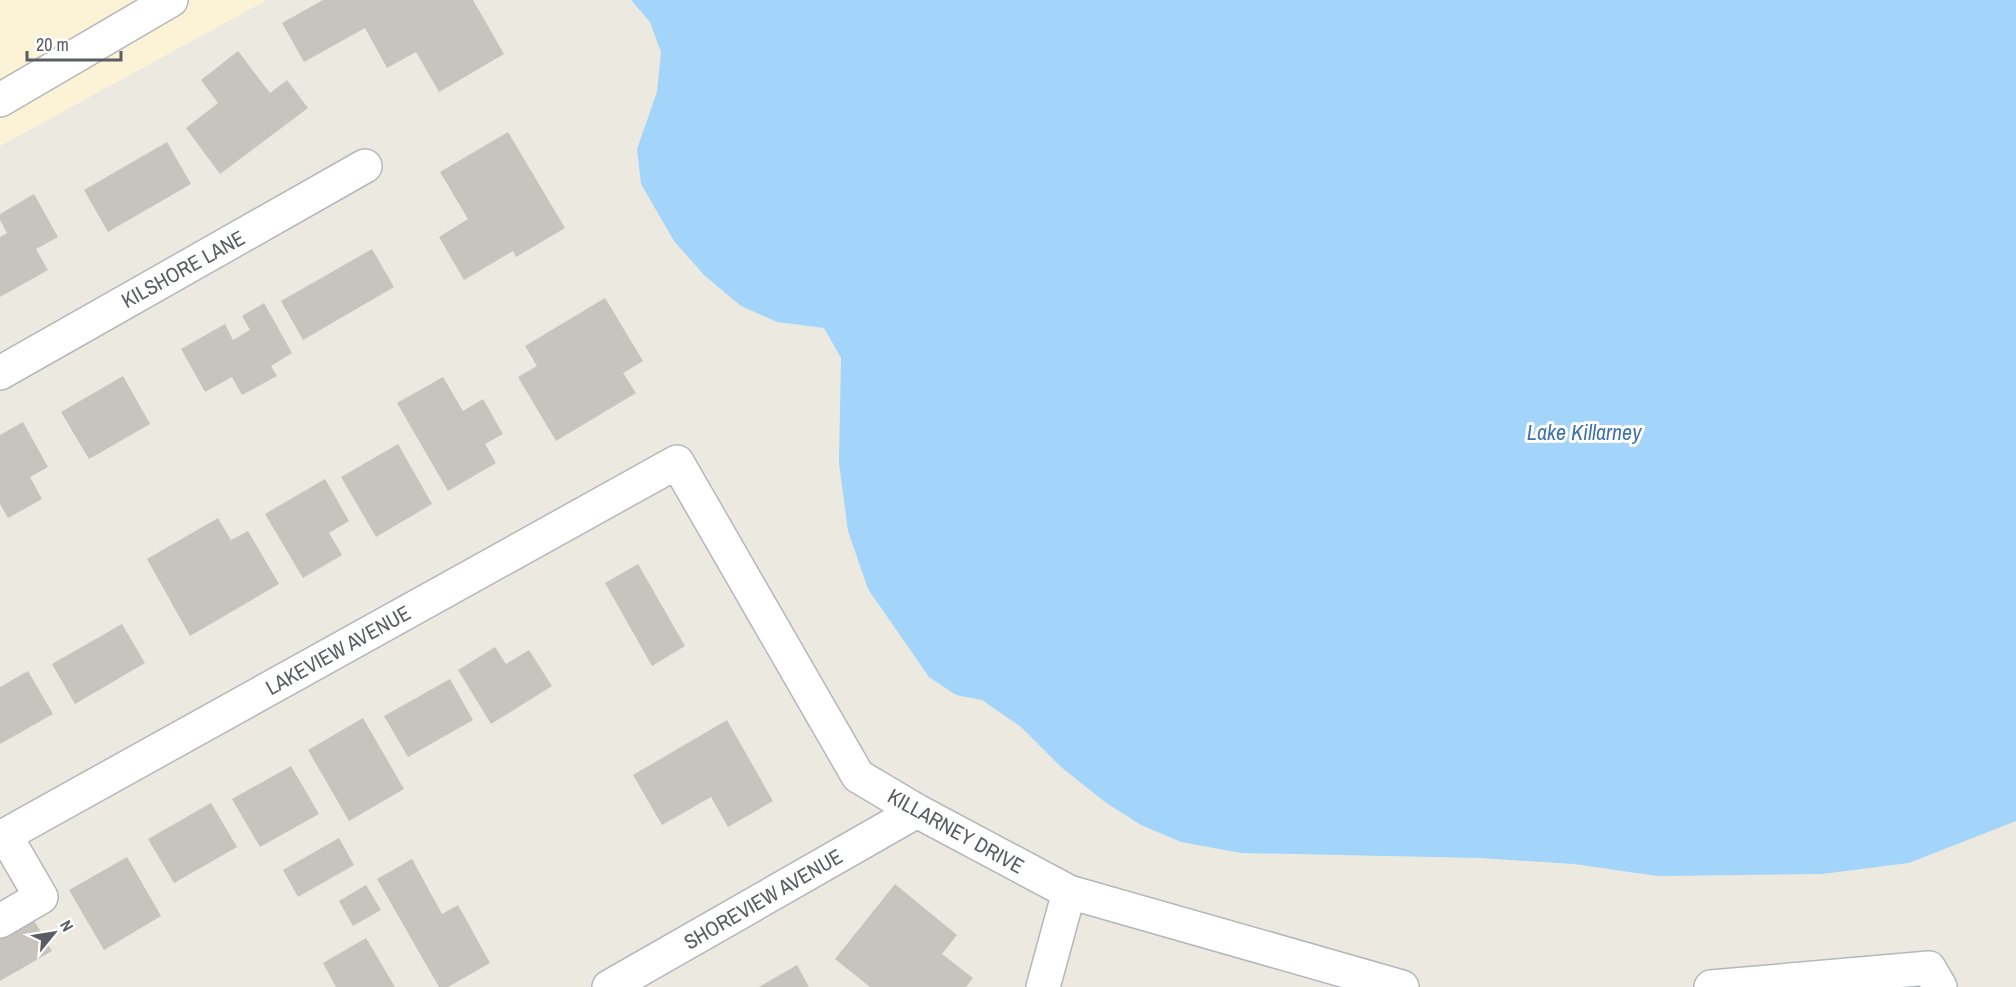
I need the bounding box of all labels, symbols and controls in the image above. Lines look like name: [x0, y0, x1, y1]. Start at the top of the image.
scale bar: [27, 24, 122, 62]
text: 20 m: [36, 32, 69, 57]
street label: KILSHORE LANE: [116, 223, 250, 315]
water label: Lake Killarney: [1527, 417, 1642, 447]
street label: LAKEVIEW AVENUE: [260, 598, 416, 702]
street label: KILLARNEY DRIVE: [883, 782, 1029, 880]
street label: SHOREVIEW AVENUE: [678, 842, 848, 956]
north arrow: [24, 903, 84, 963]
text: N: [55, 916, 79, 935]

